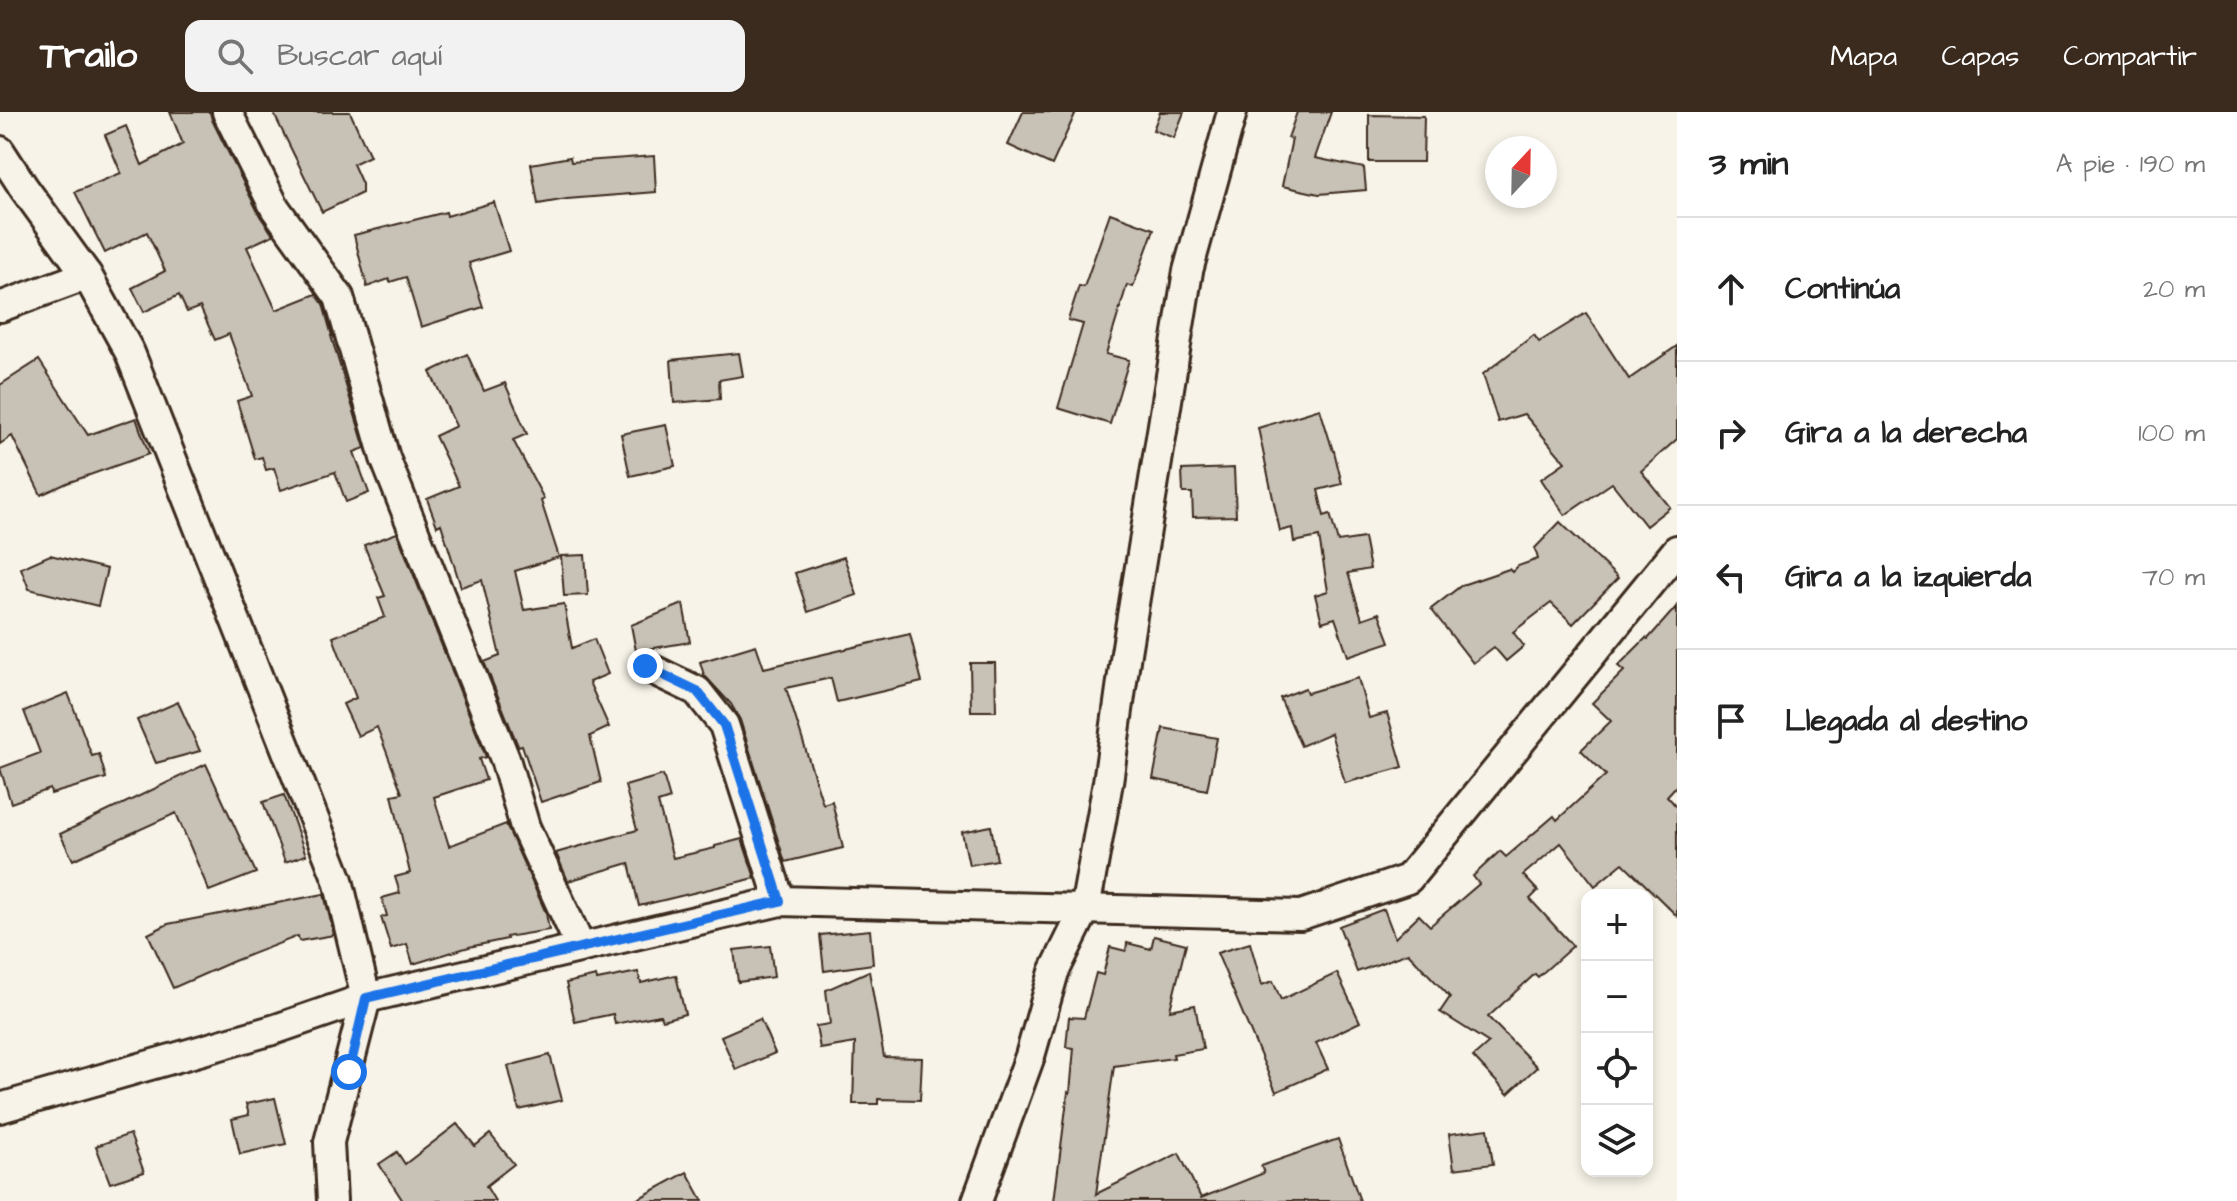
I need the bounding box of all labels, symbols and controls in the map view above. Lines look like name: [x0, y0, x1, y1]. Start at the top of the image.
search box: [185, 20, 745, 92]
text: Trailo: [40, 30, 137, 82]
icon: search: [213, 34, 257, 78]
text: Buscar aquí: [277, 35, 442, 77]
text: Mapa: [1830, 37, 1897, 76]
text: Capas: [1941, 37, 2019, 76]
text: Compartir: [2063, 37, 2197, 76]
north arrow: [1485, 136, 1557, 208]
text: 3 min: [1709, 140, 1789, 188]
text: A pie · 190 m: [2056, 146, 2205, 182]
icon: ahead: [1709, 267, 1753, 311]
text: Continúa: [1785, 268, 1900, 310]
text: 20 m: [2143, 271, 2205, 307]
icon: right: [1709, 411, 1753, 455]
text: Gira a la derecha: [1785, 412, 2027, 454]
text: 100 m: [2138, 415, 2205, 451]
icon: left: [1709, 555, 1753, 599]
text: Gira a la izquierda: [1785, 556, 2031, 598]
text: 70 m: [2142, 559, 2205, 595]
route end: [627, 648, 663, 684]
icon: arrive: [1709, 699, 1753, 743]
text: Llegada al destino: [1785, 700, 2027, 742]
map controls: [1581, 889, 1653, 1177]
button: +: [1581, 889, 1653, 961]
button: −: [1581, 961, 1653, 1033]
button: locate: [1581, 1033, 1653, 1105]
route start: [331, 1054, 367, 1090]
button: layers: [1581, 1105, 1653, 1177]

